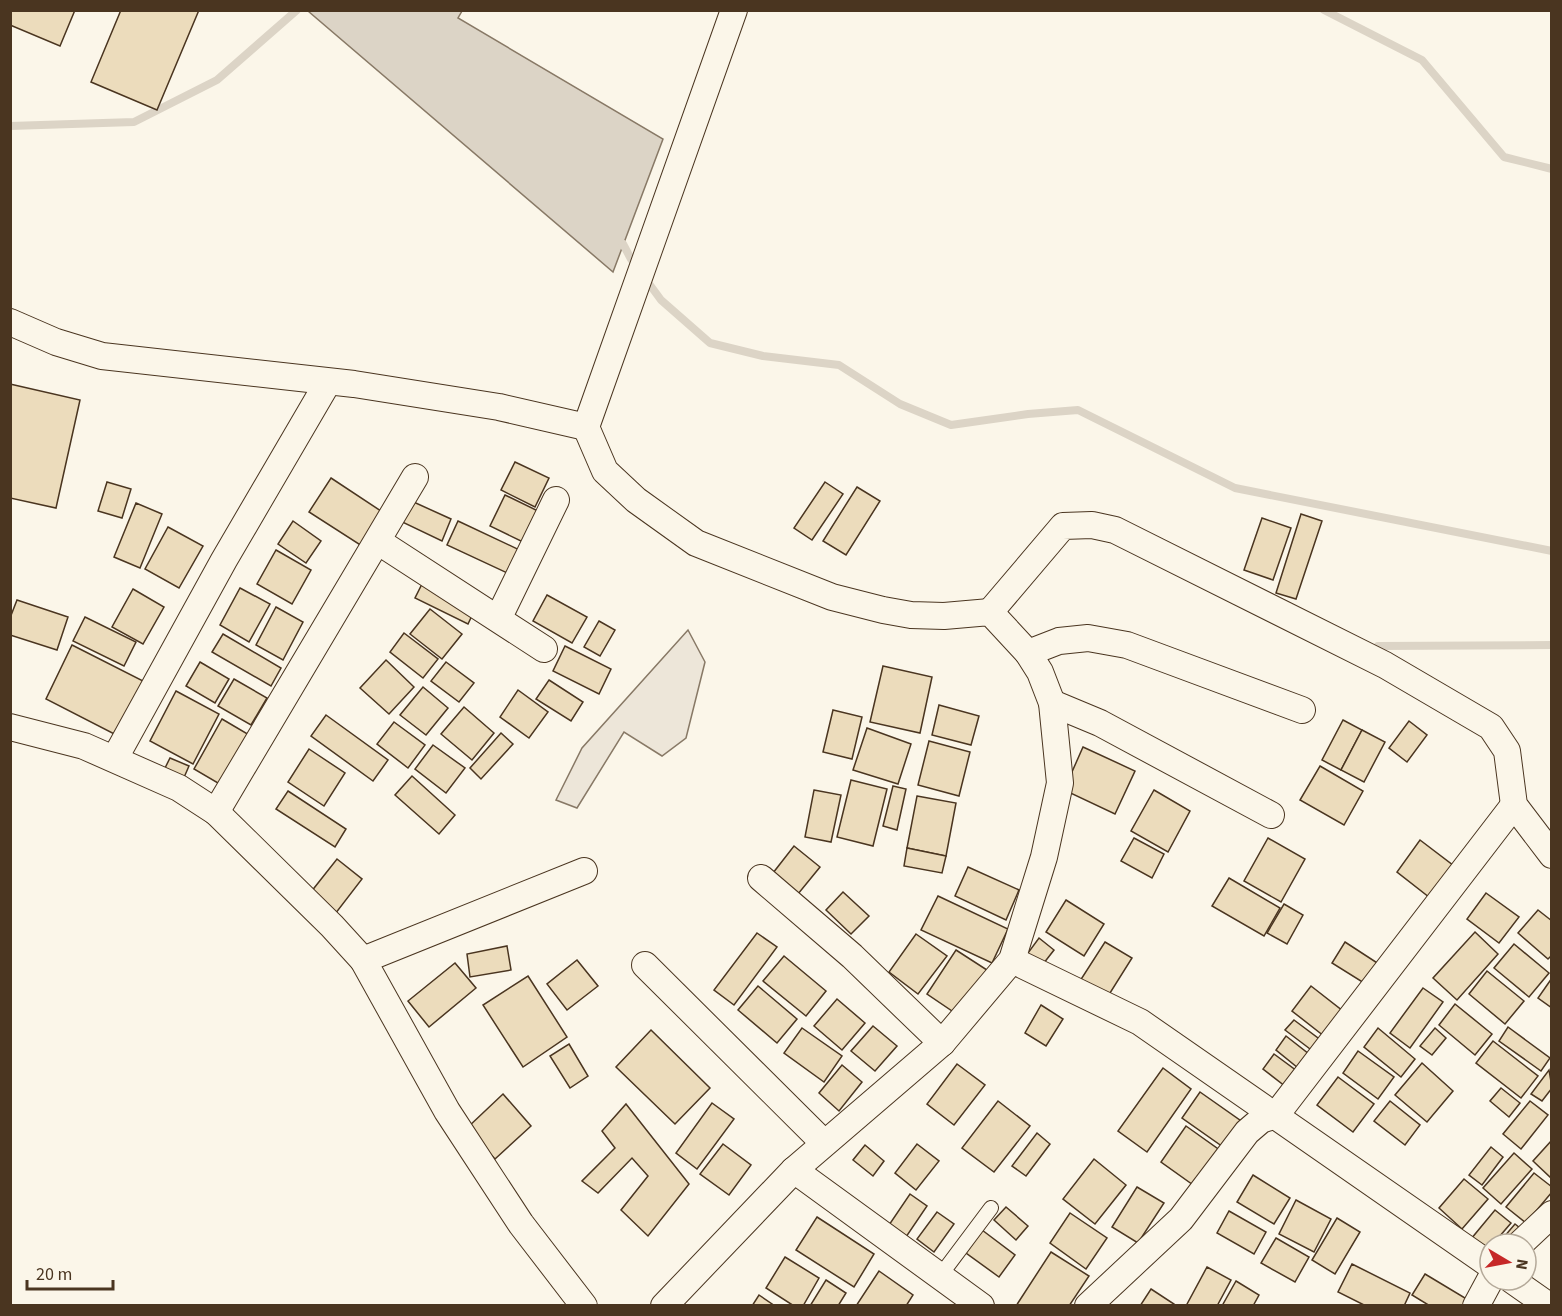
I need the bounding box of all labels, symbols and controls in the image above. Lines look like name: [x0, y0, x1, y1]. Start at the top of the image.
north arrow: [1478, 1232, 1538, 1292]
scale bar: [27, 1253, 112, 1291]
text: N: [1510, 1257, 1534, 1272]
text: 20 m: [36, 1262, 72, 1287]

